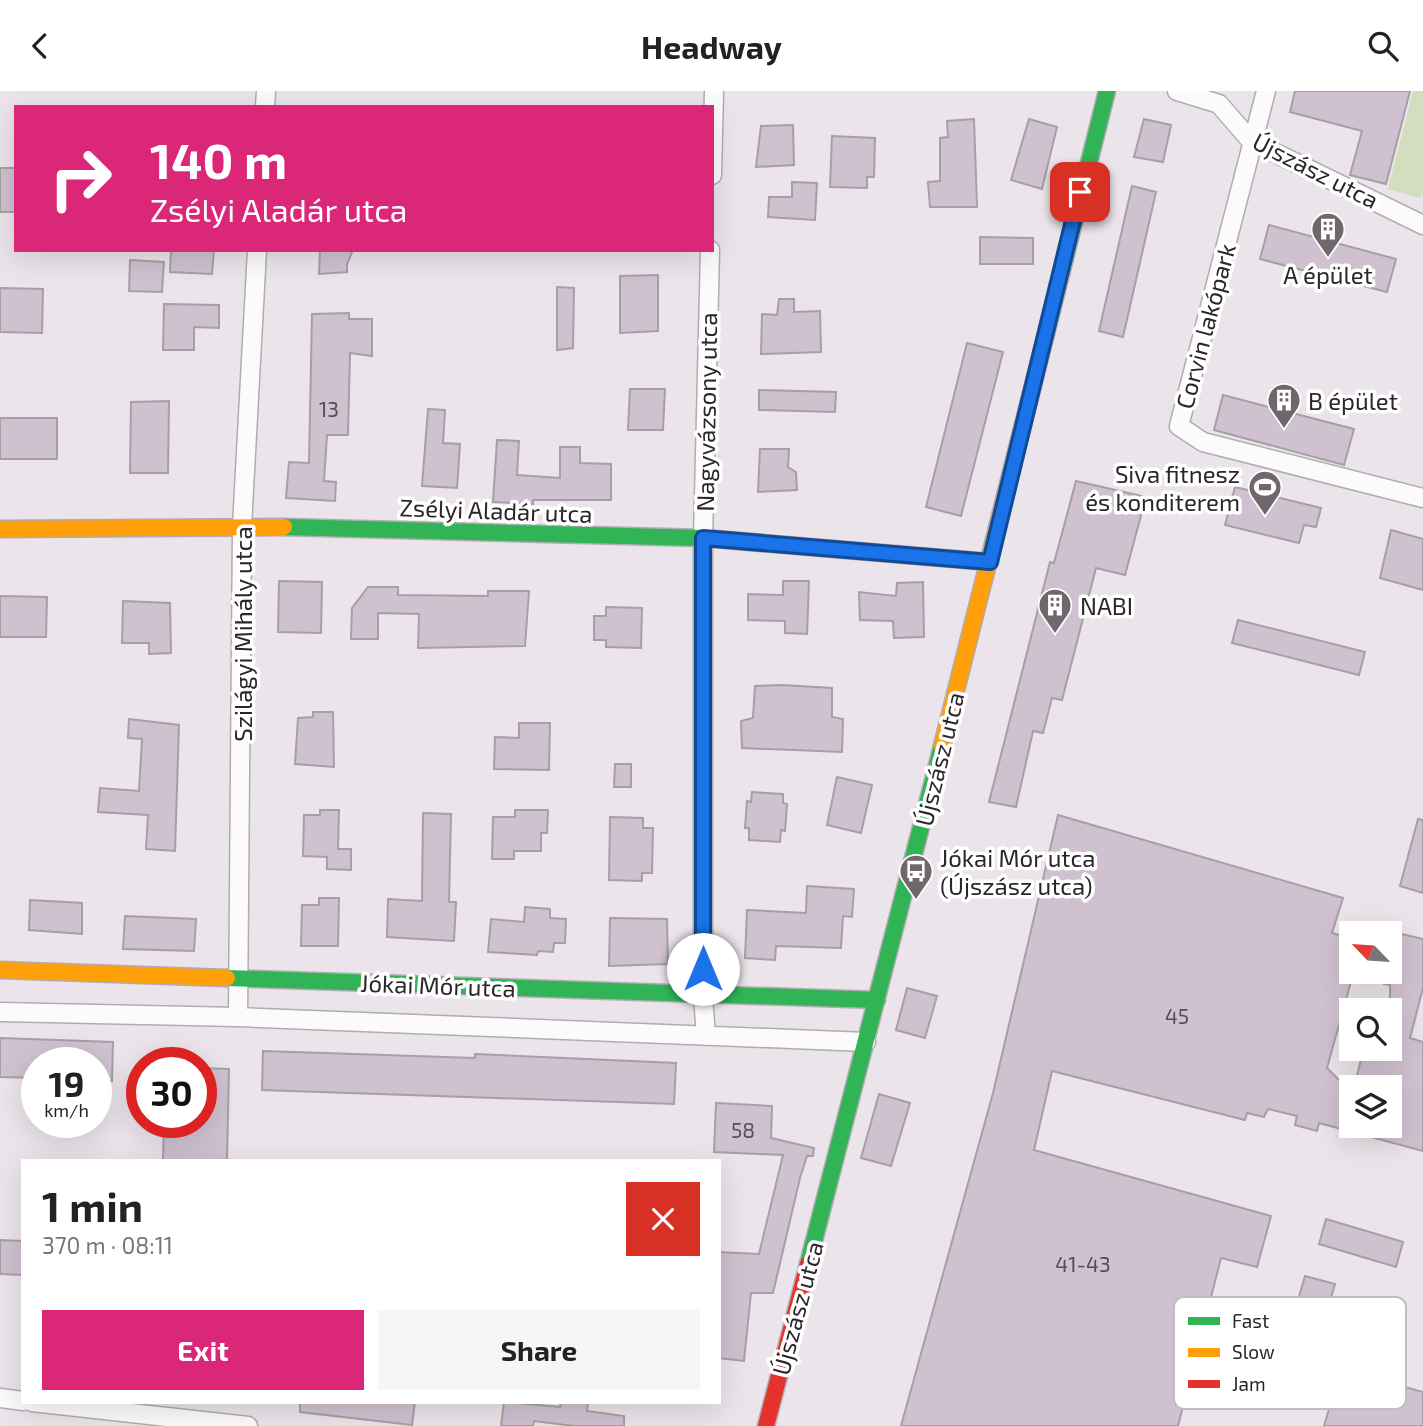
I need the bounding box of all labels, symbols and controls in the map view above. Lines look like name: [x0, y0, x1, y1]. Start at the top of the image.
icon: back: [21, 27, 59, 65]
text: Headway: [641, 27, 782, 65]
icon: search: [1364, 27, 1402, 65]
street label: Újszász utca: [1248, 126, 1384, 214]
text: 140 m: [150, 130, 287, 189]
icon: right: [35, 133, 126, 224]
pin: [1050, 162, 1110, 222]
icon: arrive: [1061, 173, 1099, 211]
text: Zsélyi Aladár utca: [150, 190, 407, 228]
building icon: A épület: [1309, 210, 1347, 259]
street label: Corvin lakópark: [1169, 240, 1241, 412]
place label: A épület: [1283, 260, 1373, 289]
street label: Nagyvázsony utca: [690, 312, 722, 512]
building icon: B épület: [1265, 381, 1303, 430]
place label: B épület: [1308, 386, 1398, 415]
house number: 13: [319, 396, 339, 421]
place label: Siva fitnesz és konditerem: [1085, 459, 1240, 516]
sports icon: Siva fitnesz és konditerem: [1246, 468, 1284, 517]
street label: Zsélyi Aladár utca: [399, 492, 593, 528]
street label: Szilágyi Mihály utca: [228, 526, 257, 742]
building icon: NABI: [1036, 586, 1074, 635]
place label: NABI: [1080, 591, 1133, 620]
street label: Újszász utca: [908, 689, 970, 829]
place label: Jókai Mór utca (Újszász utca): [940, 843, 1095, 900]
bus stop icon: Jókai Mór utca (Újszász utca): [897, 852, 935, 901]
north arrow: [1339, 921, 1402, 983]
map controls: [1339, 921, 1402, 1138]
position arrow: [666, 932, 740, 1006]
street label: Jókai Mór utca: [360, 968, 516, 1002]
button: search: [1339, 998, 1402, 1061]
house number: 45: [1165, 1003, 1189, 1028]
speed limit sign: 30: [126, 1047, 217, 1138]
text: 19: [49, 1062, 84, 1104]
button: layers: [1339, 1075, 1402, 1138]
text: km/h: [44, 1099, 89, 1121]
house number: 58: [731, 1117, 755, 1142]
text: 1 min: [42, 1180, 143, 1230]
button: close: [626, 1182, 700, 1256]
text: 370 m · 08:11: [42, 1231, 173, 1259]
street label: Újszász utca: [765, 1238, 829, 1378]
house number: 41-43: [1055, 1251, 1111, 1276]
legend: [1174, 1297, 1406, 1409]
text: Fast: [1232, 1309, 1269, 1332]
button: Exit: [42, 1310, 364, 1390]
button: Share: [378, 1310, 700, 1390]
text: Slow: [1232, 1340, 1275, 1363]
text: Jam: [1232, 1372, 1266, 1395]

